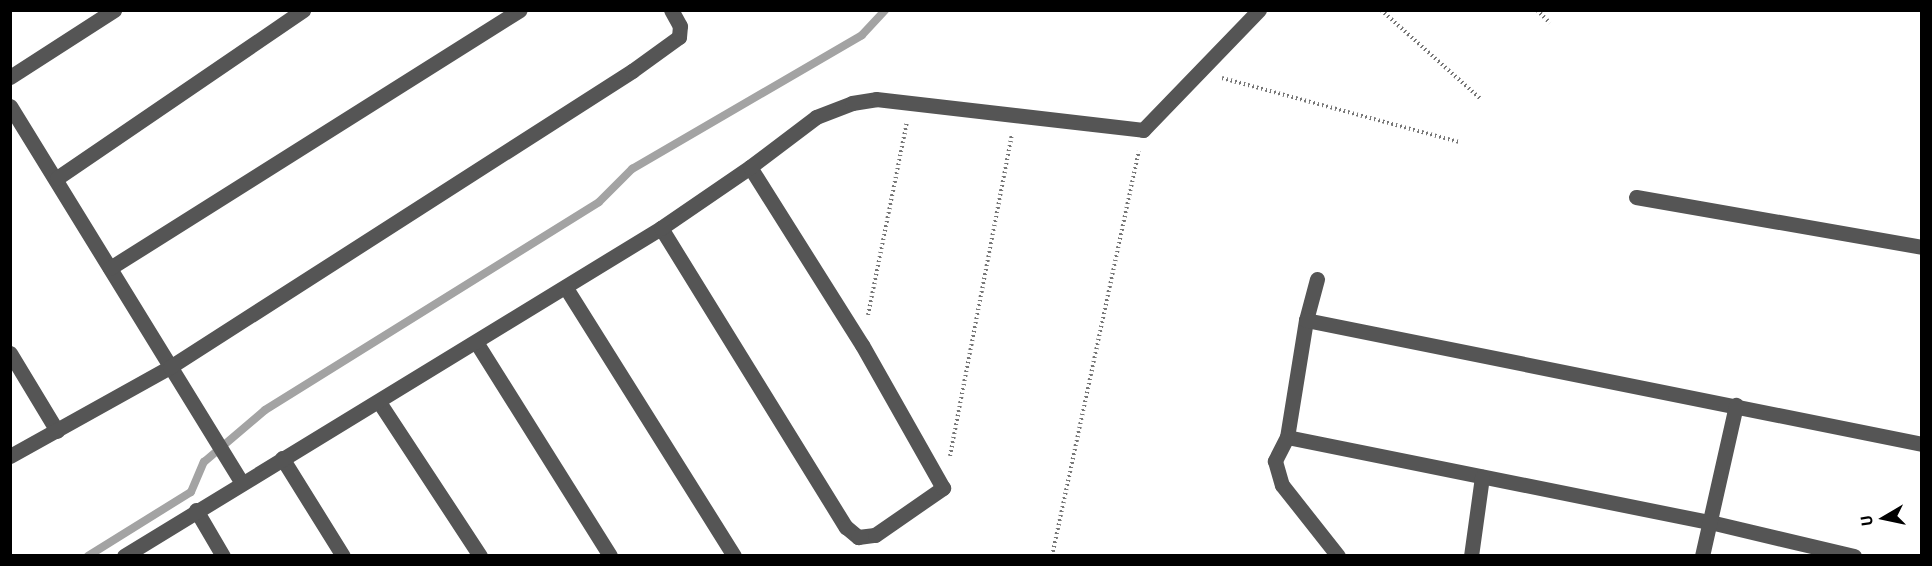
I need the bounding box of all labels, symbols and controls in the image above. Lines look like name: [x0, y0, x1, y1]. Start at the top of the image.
north arrow: [1854, 488, 1914, 548]
text: U: [1856, 514, 1876, 527]

